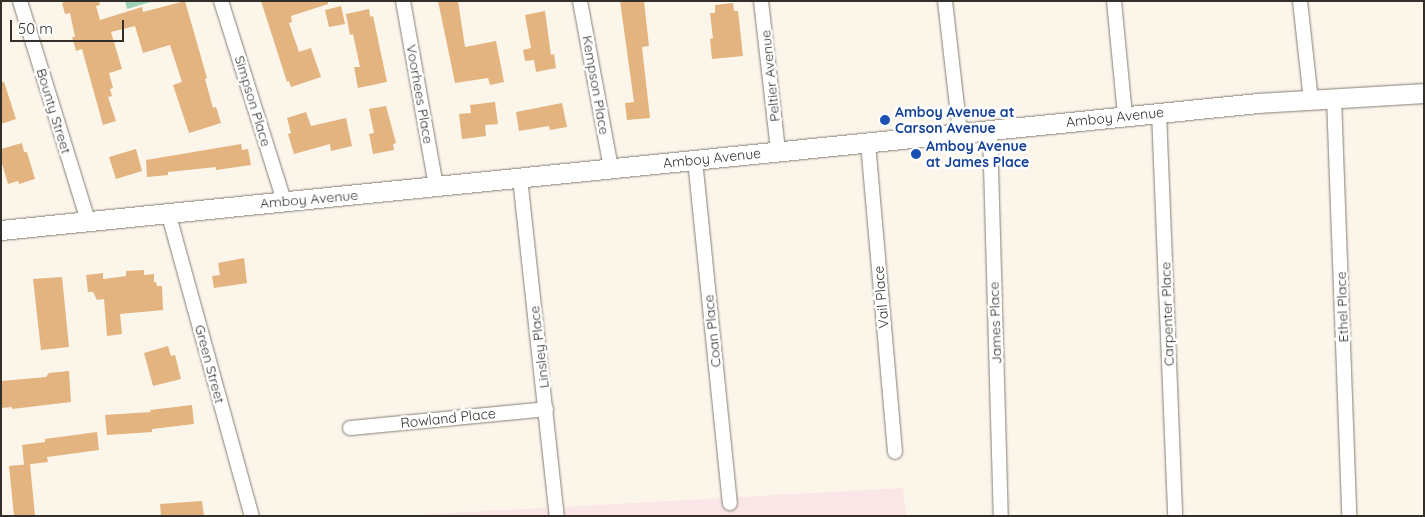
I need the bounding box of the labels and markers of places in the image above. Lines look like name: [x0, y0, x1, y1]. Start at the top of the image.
place label: Amboy Avenue at Carson Avenue: [895, 104, 1014, 136]
marker: Amboy Avenue at Carson Avenue: [879, 114, 891, 126]
place label: Amboy Avenue at James Place: [926, 138, 1029, 170]
marker: Amboy Avenue at James Place: [910, 148, 922, 160]

